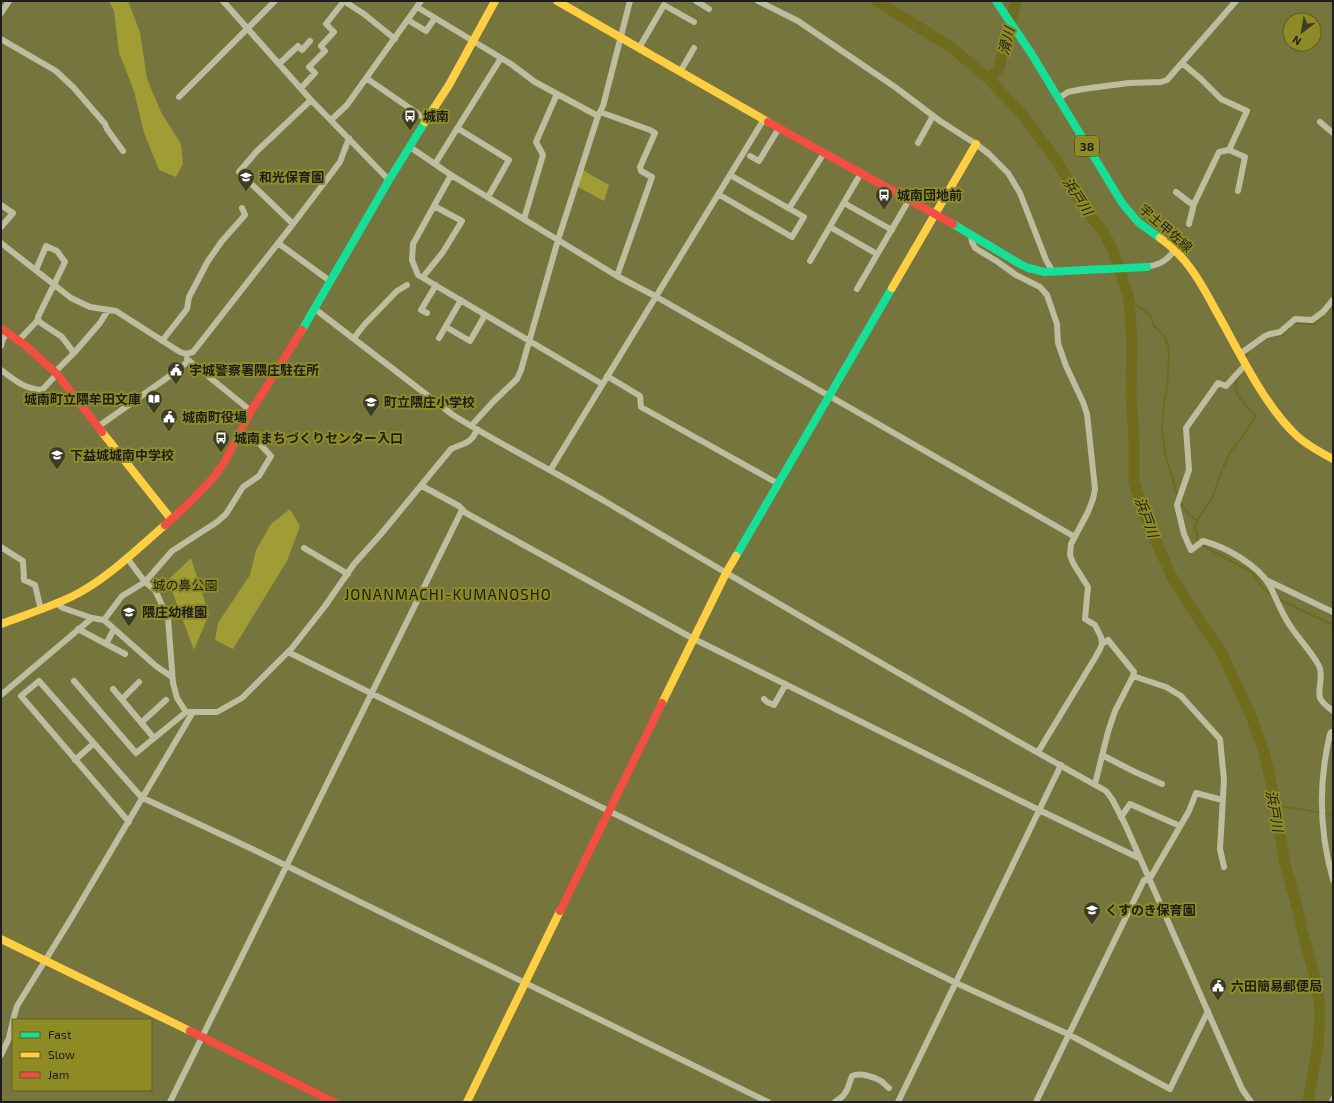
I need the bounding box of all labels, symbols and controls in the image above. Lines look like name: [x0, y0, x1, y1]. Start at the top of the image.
north arrow: [1282, 12, 1322, 52]
water label: 滑川: [994, 23, 1018, 57]
text: N: [1290, 33, 1303, 49]
bus stop icon: 城南: [400, 106, 420, 131]
place label: 城南: [423, 108, 449, 124]
road number: 38: [1075, 136, 1099, 156]
school or university icon: 和光保育園: [236, 167, 256, 192]
place label: 和光保育園: [259, 169, 324, 185]
water label: 浜戸川: [1059, 174, 1098, 220]
bus stop icon: 城南団地前: [874, 185, 894, 210]
place label: 城南団地前: [897, 187, 962, 203]
street label: 宇土甲佐線: [1136, 201, 1196, 255]
public building icon: 宇城警察署隈庄駐在所: [166, 360, 186, 385]
place label: 宇城警察署隈庄駐在所: [189, 362, 319, 378]
library icon: 城南町立隈牟田文庫: [144, 389, 164, 414]
place label: 城南町立隈牟田文庫: [24, 391, 141, 407]
school or university icon: 町立隈庄小学校: [361, 392, 381, 417]
place label: 町立隈庄小学校: [384, 394, 475, 410]
public building icon: 城南町役場: [159, 407, 179, 432]
place label: 城南町役場: [182, 409, 247, 425]
bus stop icon: 城南まちづくりセンター入口: [211, 428, 231, 453]
place label: 城南まちづくりセンター入口: [234, 430, 403, 446]
school or university icon: 下益城城南中学校: [47, 445, 67, 470]
place label: 下益城城南中学校: [70, 447, 174, 463]
water label: 浜戸川: [1132, 494, 1163, 542]
park label: 城の鼻公園: [152, 577, 218, 593]
district label: JONANMACHI-KUMANOSHO: [344, 585, 552, 603]
school or university icon: 隈庄幼稚園: [119, 602, 139, 627]
place label: 隈庄幼稚園: [142, 604, 207, 620]
water label: 浜戸川: [1263, 789, 1287, 835]
school or university icon: くすのき保育園: [1082, 900, 1102, 925]
place label: くすのき保育園: [1105, 902, 1196, 918]
public building icon: 六田簡易郵便局: [1208, 976, 1228, 1001]
place label: 六田簡易郵便局: [1231, 978, 1322, 994]
legend: [12, 1019, 152, 1091]
text: Fast: [48, 1027, 72, 1041]
text: Slow: [48, 1047, 75, 1061]
text: Jam: [48, 1067, 69, 1081]

